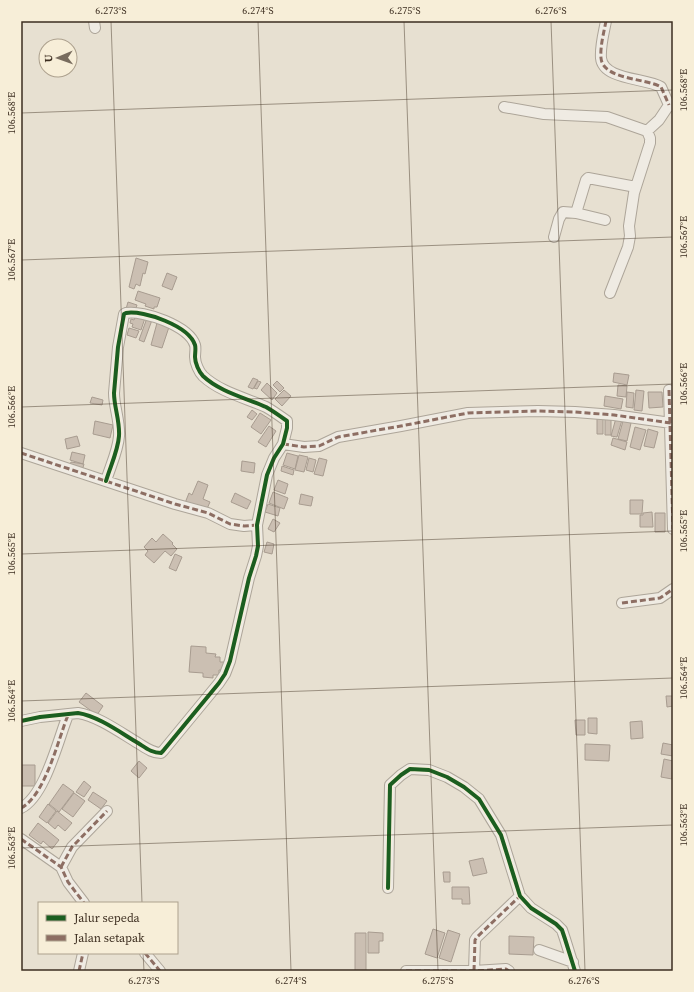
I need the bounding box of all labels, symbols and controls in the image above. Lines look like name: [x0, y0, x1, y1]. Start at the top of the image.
text: 6.273°S: [95, 4, 127, 17]
text: 6.274°S: [242, 4, 274, 17]
text: 6.275°S: [389, 4, 421, 17]
text: 6.276°S: [535, 4, 567, 17]
north arrow: [38, 38, 78, 78]
text: U: [41, 54, 56, 63]
text: 106.568°E: [677, 69, 690, 111]
text: 106.568°E: [5, 92, 18, 134]
text: 106.567°E: [677, 216, 690, 258]
text: 106.567°E: [5, 239, 18, 281]
text: 106.566°E: [677, 363, 690, 405]
text: 106.566°E: [5, 386, 18, 428]
text: 106.565°E: [677, 510, 690, 552]
text: 106.565°E: [5, 533, 18, 575]
text: 106.564°E: [677, 657, 690, 699]
text: 106.564°E: [5, 680, 18, 722]
text: 106.563°E: [677, 804, 690, 846]
text: 106.563°E: [5, 827, 18, 869]
legend: [38, 902, 178, 954]
text: Jalur sepeda: [73, 910, 141, 926]
text: Jalan setapak: [73, 930, 145, 946]
text: 6.273°S: [128, 974, 160, 987]
text: 6.274°S: [275, 974, 307, 987]
text: 6.275°S: [422, 974, 454, 987]
text: 6.276°S: [568, 974, 600, 987]

